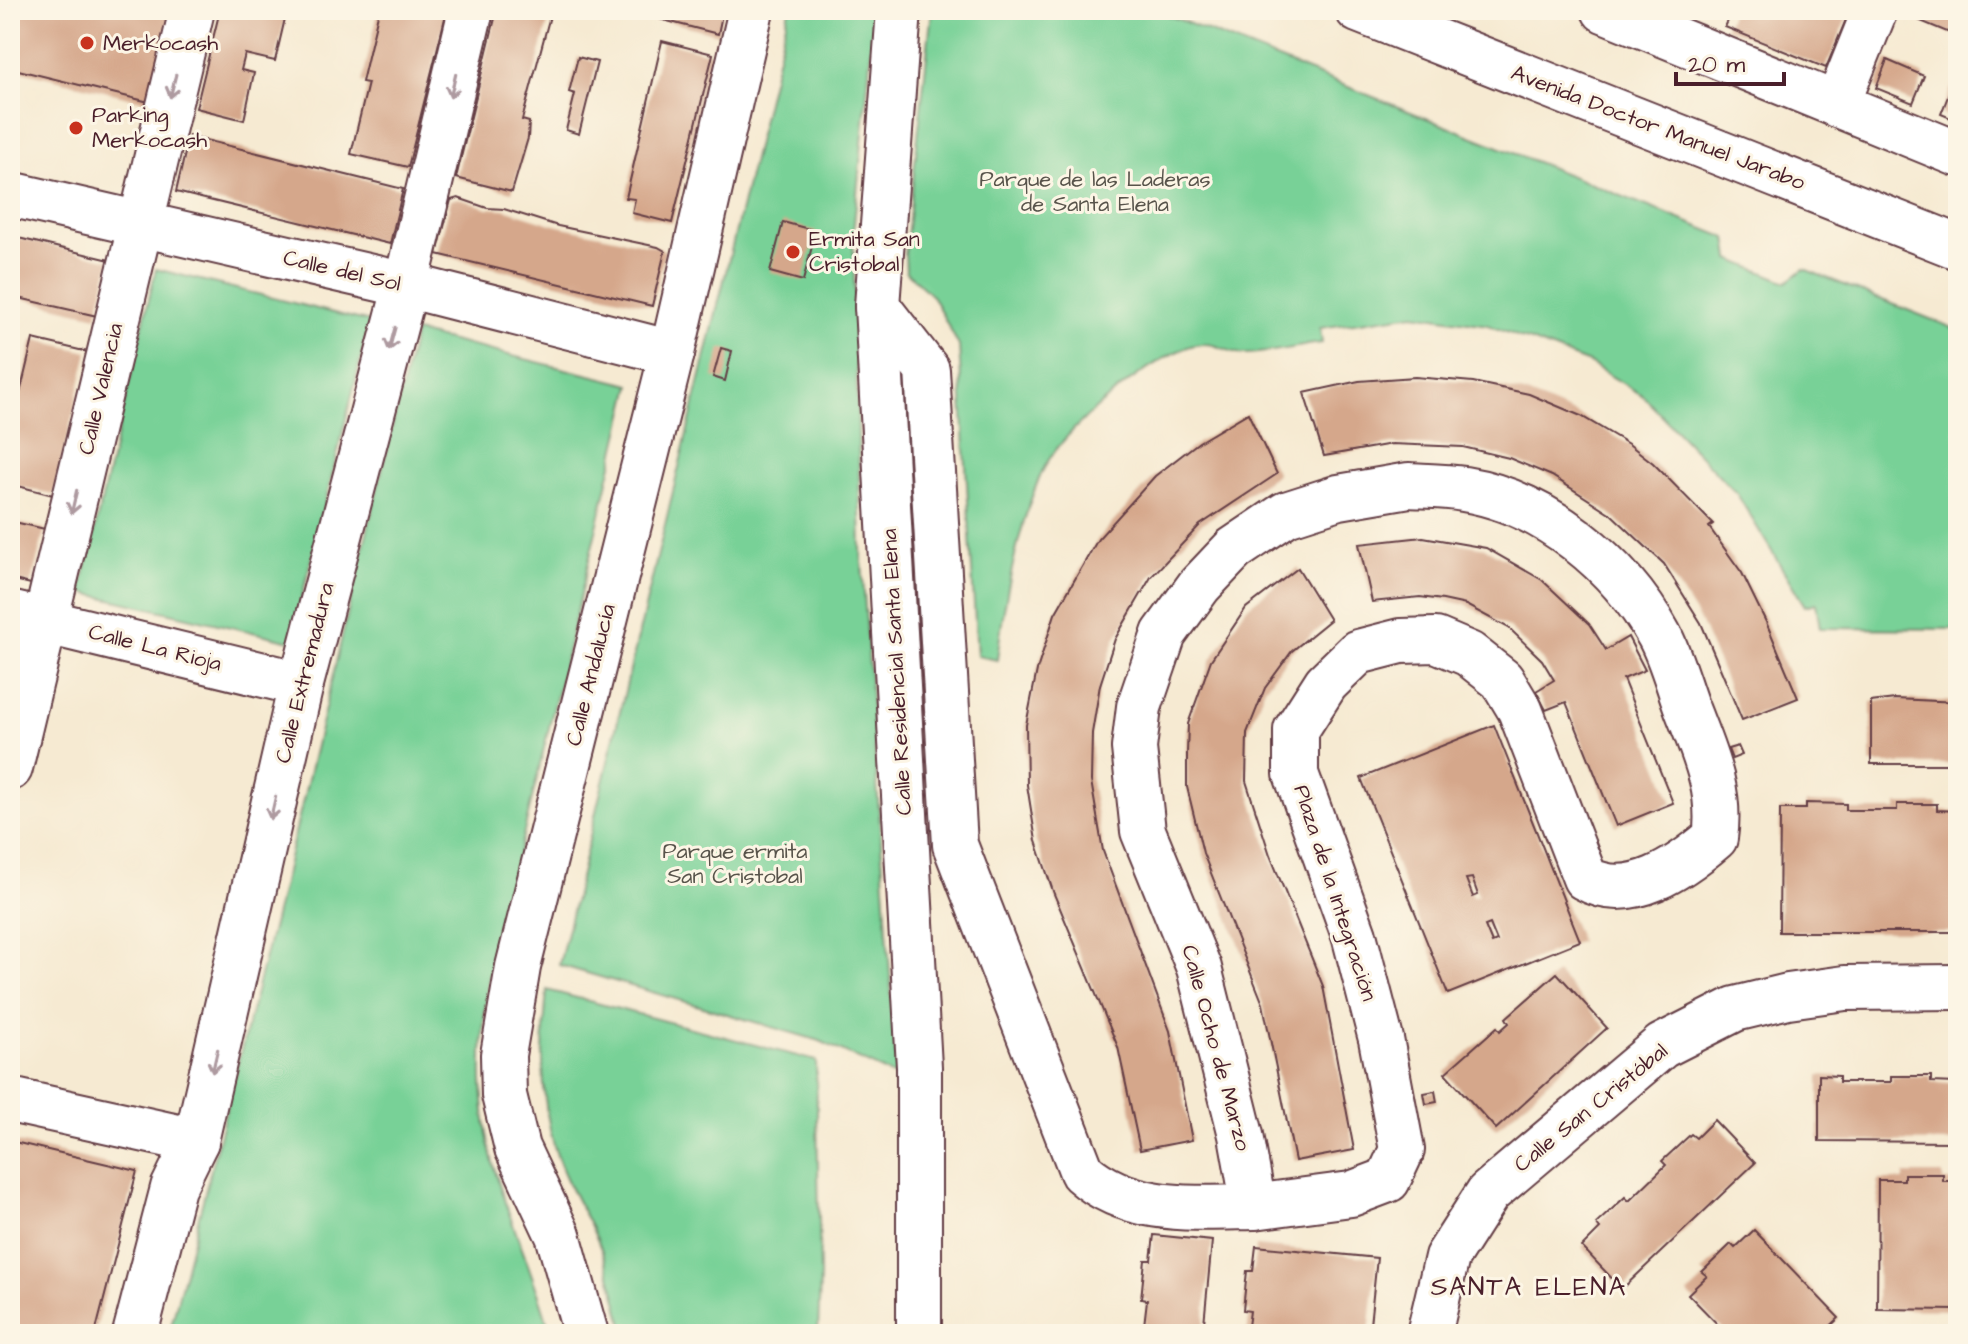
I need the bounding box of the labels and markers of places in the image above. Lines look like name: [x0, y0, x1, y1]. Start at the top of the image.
place label: Merkocash: [103, 28, 218, 59]
marker: Merkocash: [78, 34, 96, 52]
place label: Parking Merkocash: [92, 100, 207, 156]
marker: Parking Merkocash: [67, 119, 85, 137]
place label: Ermita San Cristobal: [809, 224, 920, 280]
marker: Ermita San Cristobal: [784, 243, 802, 261]

